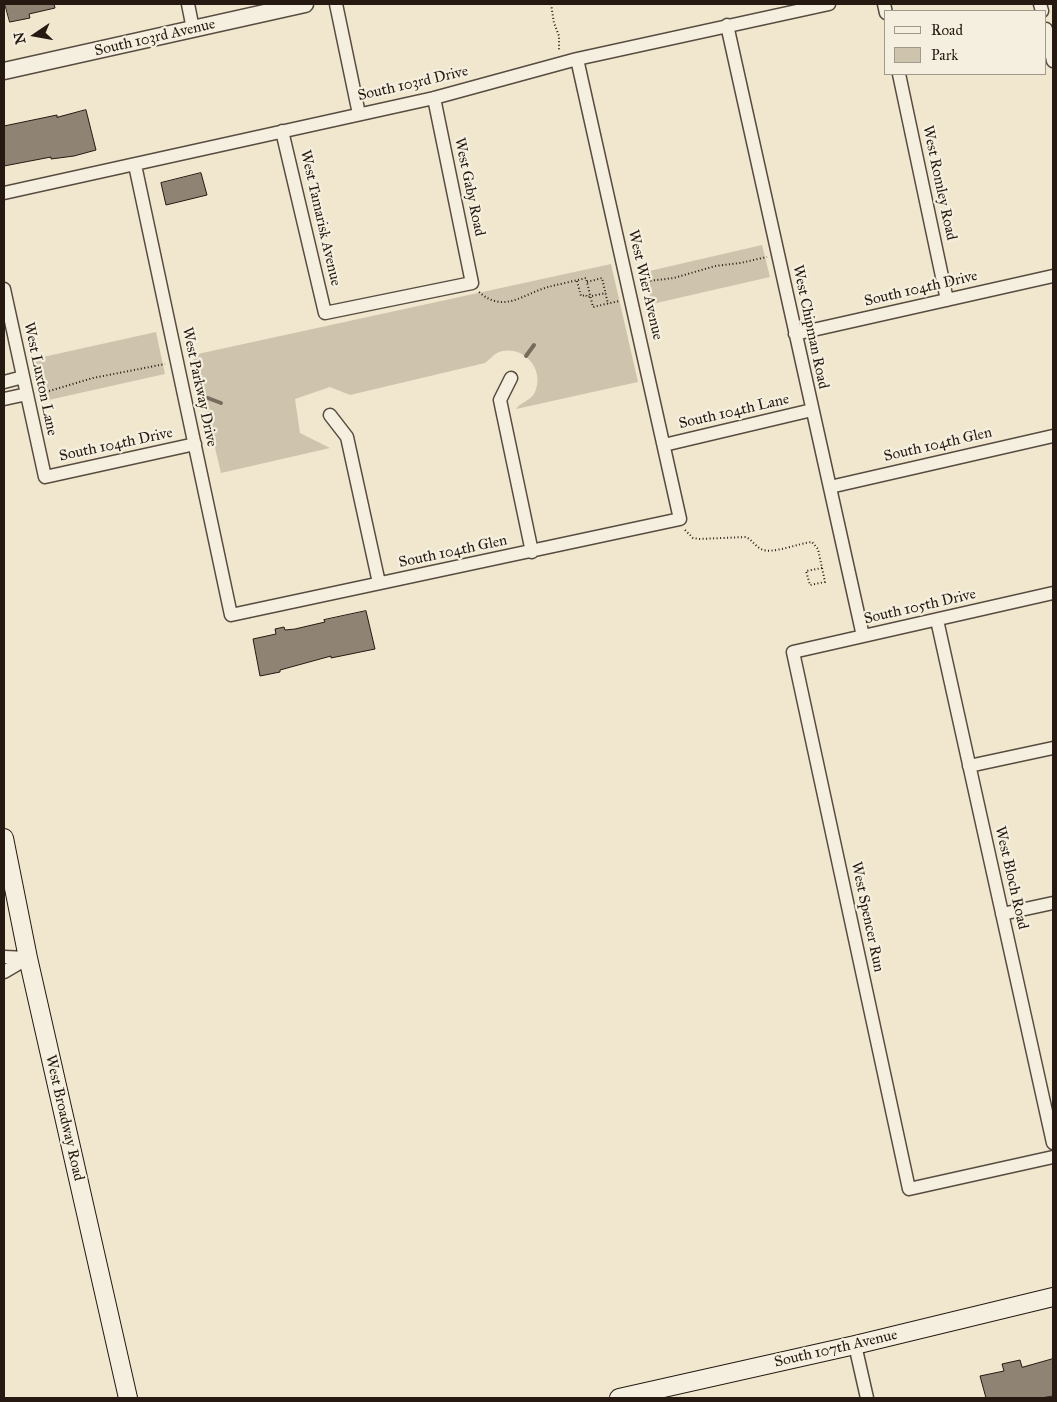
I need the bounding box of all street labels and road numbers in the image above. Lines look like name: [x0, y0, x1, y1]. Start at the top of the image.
street label: South 103rd Avenue: [93, 15, 217, 61]
street label: South 103rd Drive: [356, 63, 470, 105]
street label: West Romley Road: [918, 124, 960, 242]
street label: West Gaby Road: [450, 136, 488, 238]
street label: West Tamarisk Avenue: [296, 148, 344, 288]
street label: West Wier Avenue: [624, 228, 666, 342]
street label: West Chipman Road: [788, 263, 832, 391]
street label: South 104th Drive: [863, 267, 979, 311]
street label: West Luxton Lane: [19, 321, 61, 437]
street label: West Parkway Drive: [178, 326, 220, 448]
street label: South 104th Lane: [677, 391, 791, 433]
street label: South 104th Drive: [58, 424, 174, 466]
street label: South 104th Glen: [882, 424, 994, 466]
street label: South 104th Glen: [397, 532, 509, 572]
street label: South 105th Drive: [862, 585, 978, 629]
street label: West Bloch Road: [990, 825, 1032, 931]
street label: West Spencer Run: [847, 860, 887, 974]
street label: West Broadway Road: [41, 1053, 87, 1183]
street label: South 107th Avenue: [773, 1326, 899, 1372]

